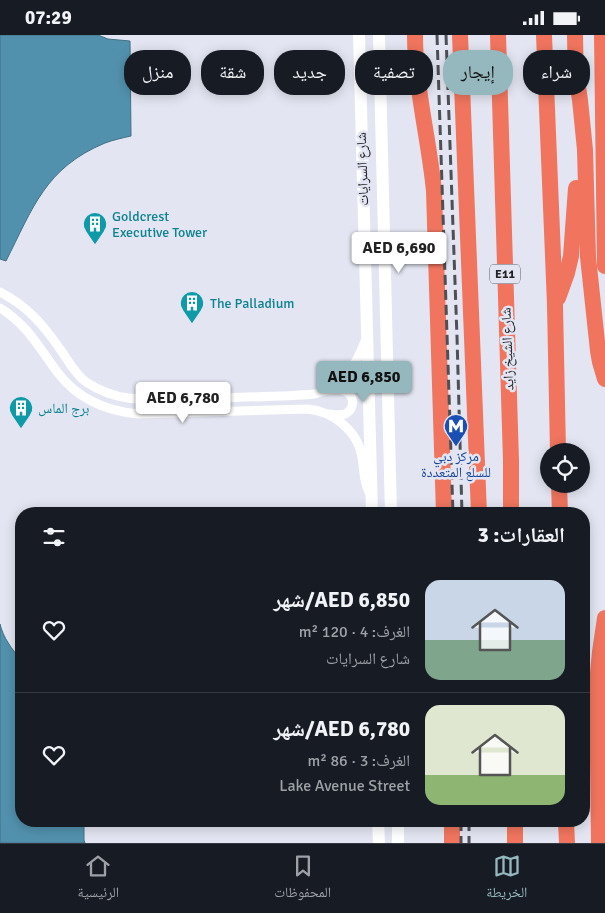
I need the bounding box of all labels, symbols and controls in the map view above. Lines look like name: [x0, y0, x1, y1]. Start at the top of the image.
text: 07:29: [25, 6, 72, 30]
chip: منزل: [124, 50, 191, 95]
chip: شقة: [201, 50, 264, 95]
chip: جديد: [274, 50, 345, 95]
chip: تصفية: [355, 50, 433, 95]
chip: إيجار: [443, 50, 513, 95]
chip: شراء: [523, 50, 590, 95]
street label: شارع السرايات: [353, 132, 373, 206]
place label: Goldcrest Executive Tower: [112, 208, 208, 241]
building icon: Goldcrest Executive Tower: [82, 211, 108, 245]
pin: AED 6,690: [342, 231, 456, 274]
text: AED 6,690: [363, 238, 435, 258]
road number: E11: [490, 265, 520, 283]
building icon: The Palladium: [179, 290, 205, 324]
place label: The Palladium: [210, 295, 294, 312]
street label: شارع الشيخ زايد: [498, 307, 518, 391]
pin: AED 6,850: [307, 361, 421, 403]
text: AED 6,850: [328, 367, 400, 387]
pin: AED 6,780: [126, 381, 240, 424]
text: AED 6,780: [147, 388, 219, 408]
building icon: برج الماس: [8, 395, 34, 429]
place label: برج الماس: [38, 400, 89, 418]
metro station icon: مركز دبي للسلع المتعددة: [443, 413, 469, 447]
map controls: [540, 443, 590, 493]
button: locate: [540, 443, 590, 493]
place label: مركز دبي للسلع المتعددة: [421, 448, 491, 482]
text: العقارات: 3: [477, 522, 565, 548]
icon: filters: [40, 523, 68, 551]
text: AED 6,850/شهر: [274, 587, 410, 613]
icon: home: [465, 600, 525, 660]
icon: heart: [40, 616, 68, 644]
text: الغرف: 4 · 120 m²: [299, 622, 410, 642]
text: شارع السرايات: [326, 649, 410, 669]
text: AED 6,780/شهر: [274, 716, 410, 742]
icon: home: [465, 725, 525, 785]
icon: heart: [40, 741, 68, 769]
text: الغرف: 3 · 86 m²: [307, 751, 410, 771]
text: Lake Avenue Street: [279, 776, 410, 796]
tab: الرئيسية: [78, 852, 119, 906]
tab: المحفوظات: [274, 852, 331, 906]
tab: الخريطة: [486, 852, 527, 906]

